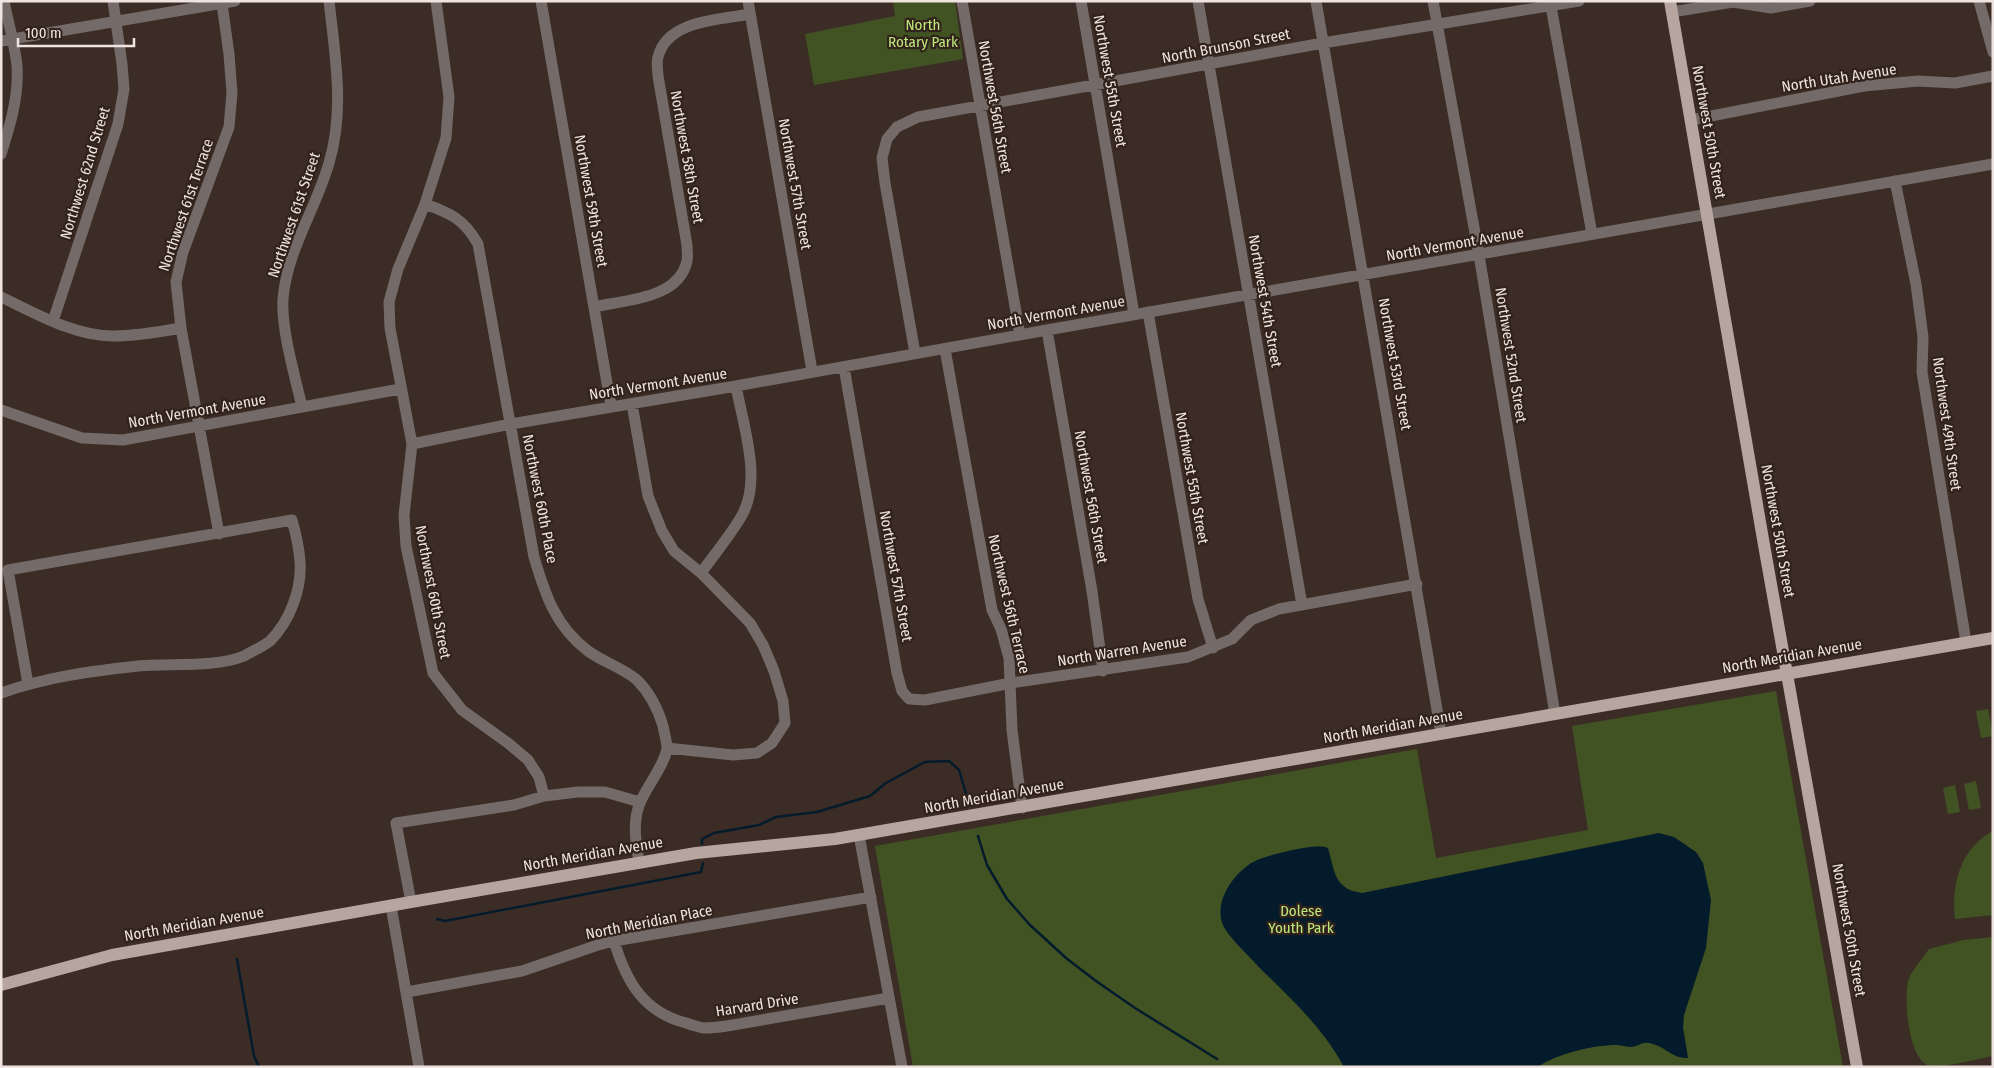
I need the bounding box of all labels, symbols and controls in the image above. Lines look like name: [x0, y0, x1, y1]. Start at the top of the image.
street label: Northwest 55th Street: [1090, 13, 1131, 149]
scale bar: [18, 15, 134, 47]
park label: North Rotary Park: [888, 16, 958, 51]
text: 100 m: [25, 24, 62, 42]
street label: North Brunson Street: [1160, 25, 1292, 67]
street label: Northwest 56th Street: [974, 39, 1016, 175]
street label: North Utah Avenue: [1780, 60, 1898, 96]
street label: Northwest 50th Street: [1688, 64, 1730, 200]
street label: Northwest 58th Street: [666, 89, 708, 225]
street label: Northwest 62nd Street: [56, 105, 114, 241]
street label: Northwest 57th Street: [775, 117, 815, 251]
street label: Northwest 59th Street: [570, 133, 612, 269]
street label: Northwest 61st Terrace: [155, 136, 217, 274]
street label: Northwest 61st Street: [264, 150, 324, 280]
street label: North Vermont Avenue: [1385, 223, 1525, 265]
street label: Northwest 54th Street: [1244, 233, 1286, 369]
street label: Northwest 52nd Street: [1491, 286, 1531, 424]
street label: North Vermont Avenue: [986, 292, 1126, 334]
street label: Northwest 53rd Street: [1375, 296, 1416, 432]
street label: Northwest 49th Street: [1929, 356, 1965, 492]
street label: North Vermont Avenue: [588, 364, 728, 404]
street label: North Vermont Avenue: [127, 390, 267, 432]
street label: Northwest 55th Street: [1172, 410, 1213, 546]
street label: Northwest 56th Street: [1070, 429, 1112, 565]
street label: Northwest 60th Place: [519, 433, 561, 565]
street label: Northwest 50th Street: [1757, 463, 1799, 599]
street label: Northwest 57th Street: [876, 509, 916, 643]
street label: Northwest 60th Street: [411, 524, 455, 660]
street label: Northwest 56th Terrace: [984, 533, 1034, 675]
street label: North Warren Avenue: [1056, 632, 1188, 670]
street label: North Meridian Avenue: [1721, 635, 1863, 677]
street label: North Meridian Avenue: [1322, 705, 1464, 747]
street label: North Meridian Avenue: [923, 775, 1065, 817]
street label: North Meridian Avenue: [522, 833, 664, 875]
street label: Northwest 50th Street: [1828, 862, 1870, 998]
street label: North Meridian Place: [584, 901, 714, 943]
park label: Dolese Youth Park: [1268, 902, 1334, 937]
street label: North Meridian Avenue: [123, 903, 265, 945]
street label: Harvard Drive: [714, 990, 800, 1020]

